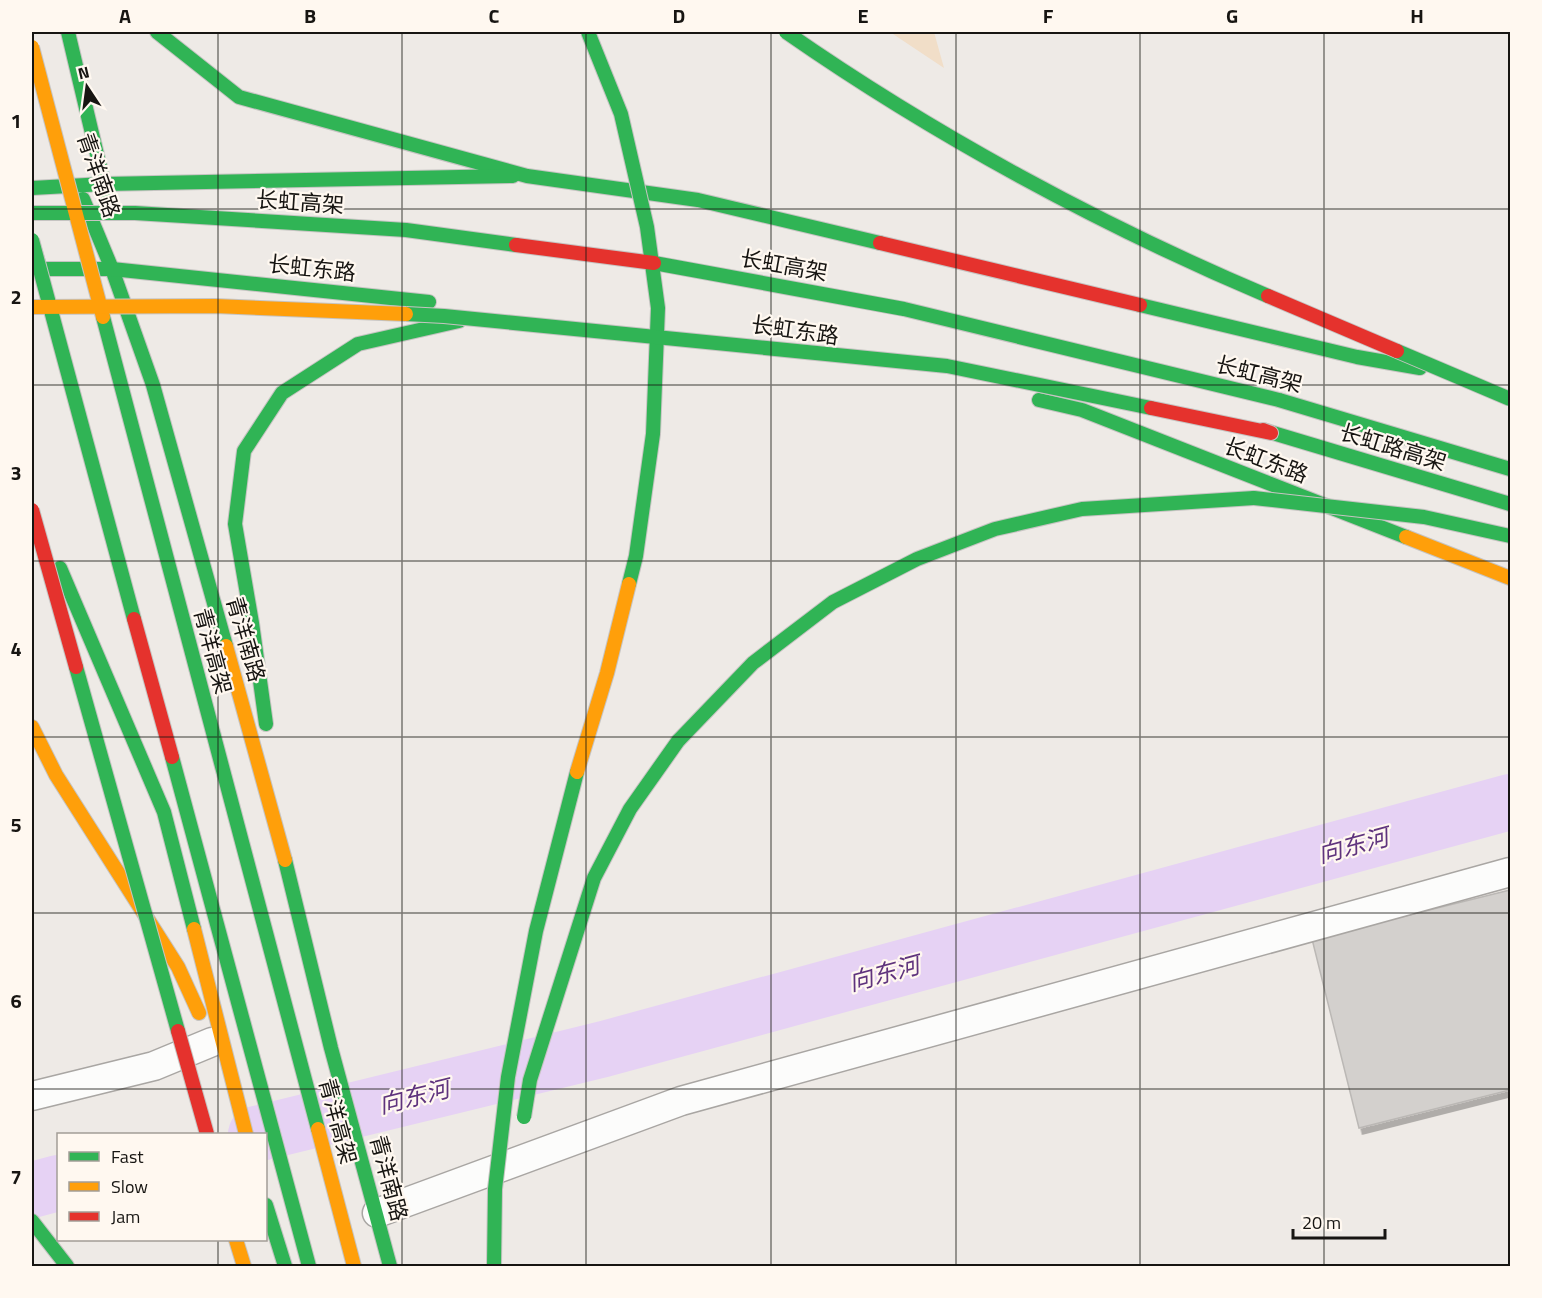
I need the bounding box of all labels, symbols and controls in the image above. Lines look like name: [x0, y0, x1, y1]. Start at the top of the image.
text: A: [119, 0, 131, 31]
text: B: [304, 0, 316, 31]
text: C: [489, 0, 500, 31]
text: D: [673, 0, 685, 31]
text: E: [857, 0, 869, 31]
text: F: [1043, 0, 1054, 31]
text: G: [1226, 0, 1238, 31]
text: H: [1410, 0, 1424, 31]
north arrow: [57, 57, 117, 117]
text: N: [76, 59, 92, 85]
text: 1: [10, 105, 22, 136]
street label: 青洋南路: [69, 128, 129, 222]
street label: 长虹高架: [255, 182, 345, 222]
street label: 长虹高架: [738, 241, 830, 289]
street label: 长虹东路: [266, 246, 358, 290]
text: 2: [10, 281, 22, 312]
street label: 长虹东路: [749, 307, 841, 353]
street label: 长虹高架: [1212, 347, 1306, 401]
street label: 长虹路高架: [1335, 415, 1451, 479]
street label: 长虹东路: [1219, 428, 1313, 492]
text: 3: [10, 457, 22, 488]
street label: 青洋南路: [218, 592, 274, 686]
street label: 青洋高架: [185, 604, 241, 698]
text: 4: [10, 633, 22, 664]
text: 5: [10, 809, 22, 840]
water label: 向东河: [1314, 817, 1396, 872]
water label: 向东河: [845, 945, 927, 1000]
text: 6: [10, 985, 22, 1016]
water label: 向东河: [375, 1069, 457, 1122]
street label: 青洋高架: [310, 1074, 366, 1168]
street label: 青洋南路: [361, 1131, 417, 1225]
legend: [57, 1133, 267, 1241]
text: Fast: [111, 1143, 144, 1170]
text: 7: [10, 1161, 22, 1192]
text: Slow: [111, 1173, 148, 1200]
scale bar: [1293, 1202, 1384, 1240]
text: Jam: [111, 1203, 140, 1230]
text: 20 m: [1302, 1209, 1341, 1236]

